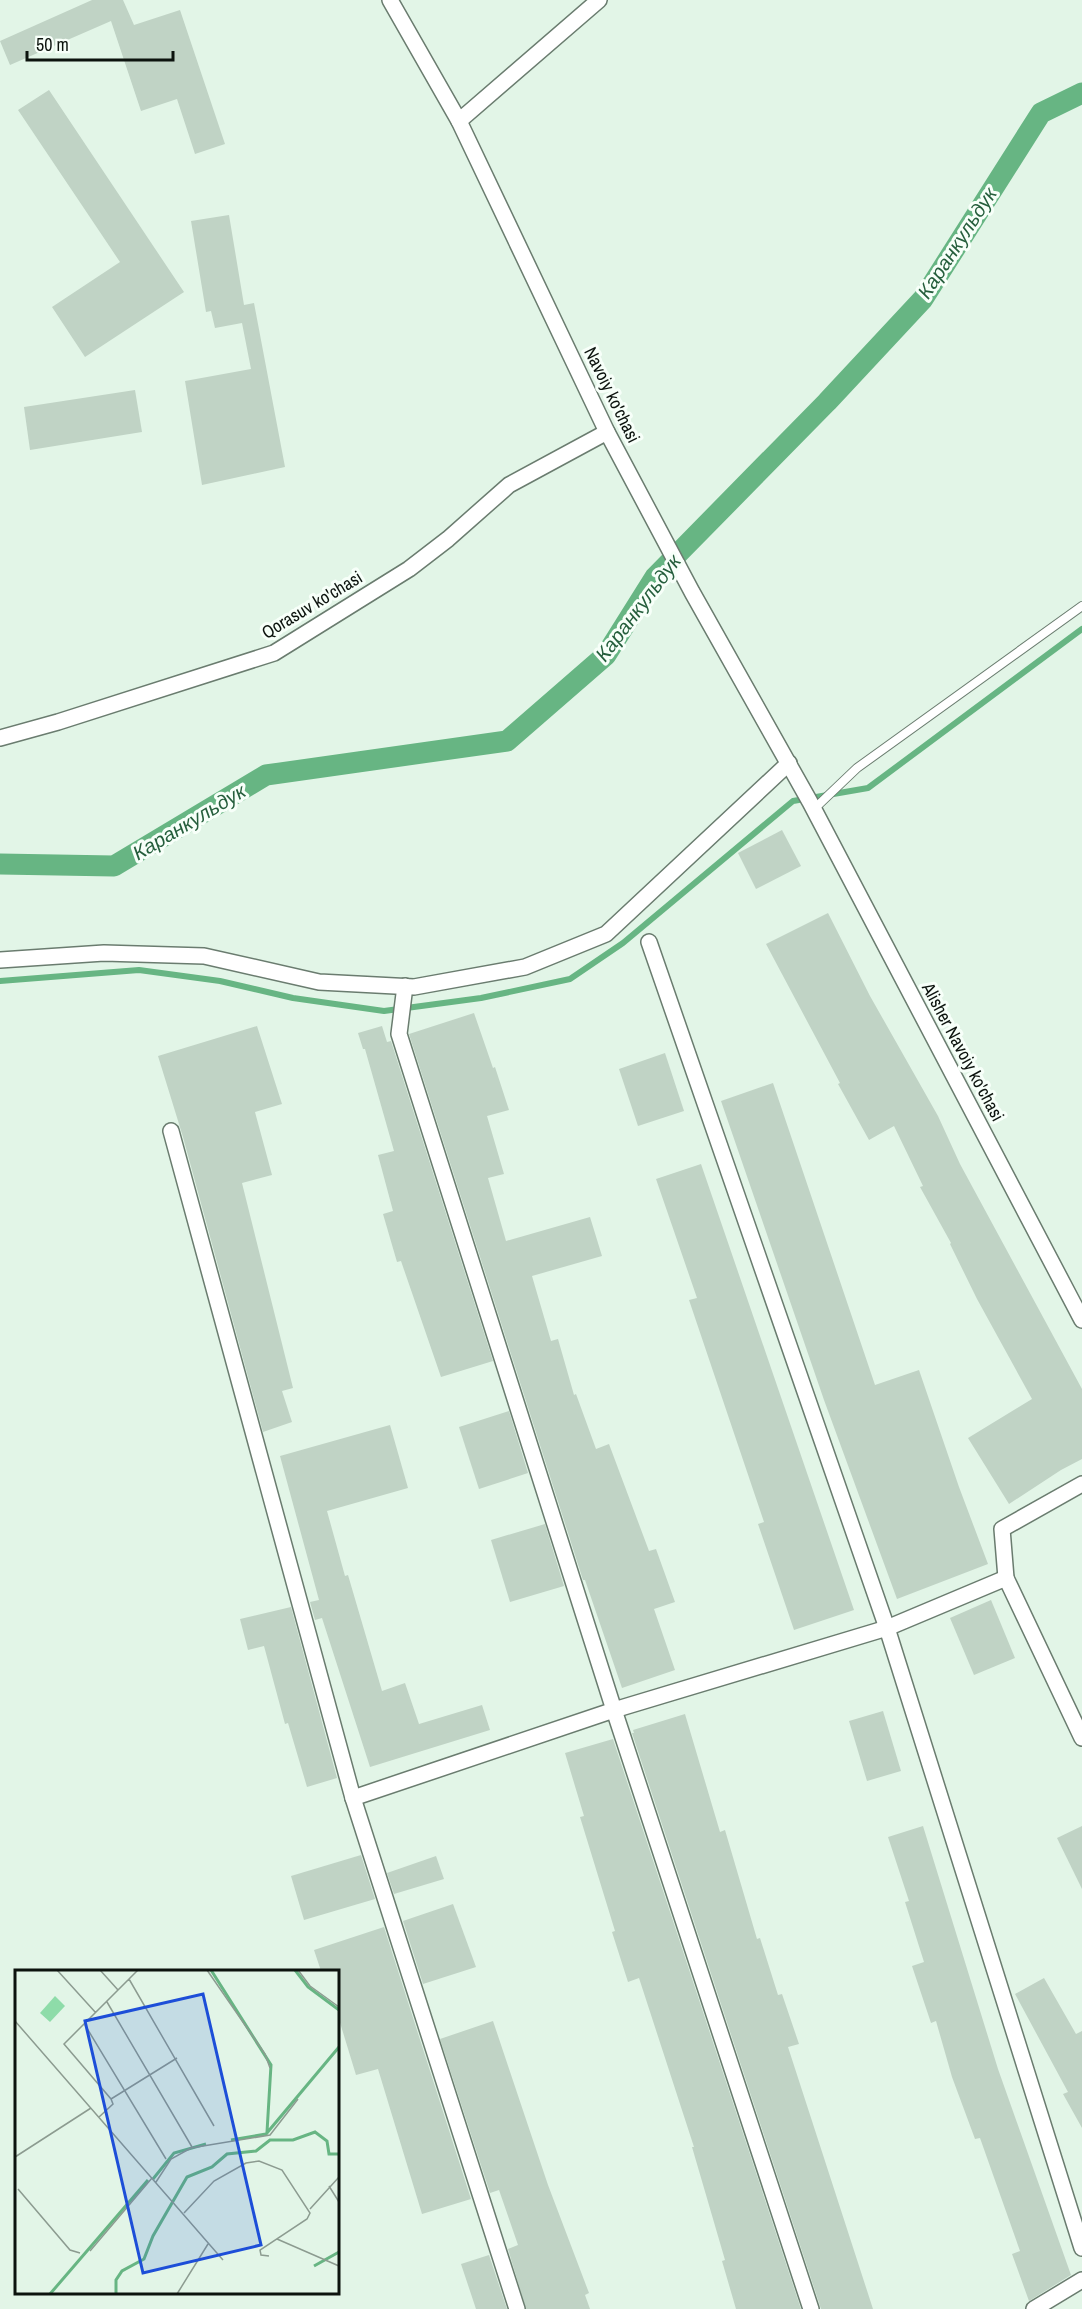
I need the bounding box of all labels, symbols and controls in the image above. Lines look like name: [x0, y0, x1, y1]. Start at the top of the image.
scale bar: [27, 24, 172, 62]
text: 50 m: [36, 32, 69, 57]
water label: Каранкульдук: [911, 181, 1003, 304]
street label: Navoiy ko'chasi: [578, 343, 646, 447]
water label: Каранкульдук: [588, 547, 688, 667]
street label: Qorasuv ko'chasi: [257, 565, 367, 645]
water label: Каранкульдук: [127, 776, 252, 866]
street label: Alisher Navoiy ko'chasi: [916, 977, 1011, 1126]
inset map: [15, 1970, 339, 2294]

